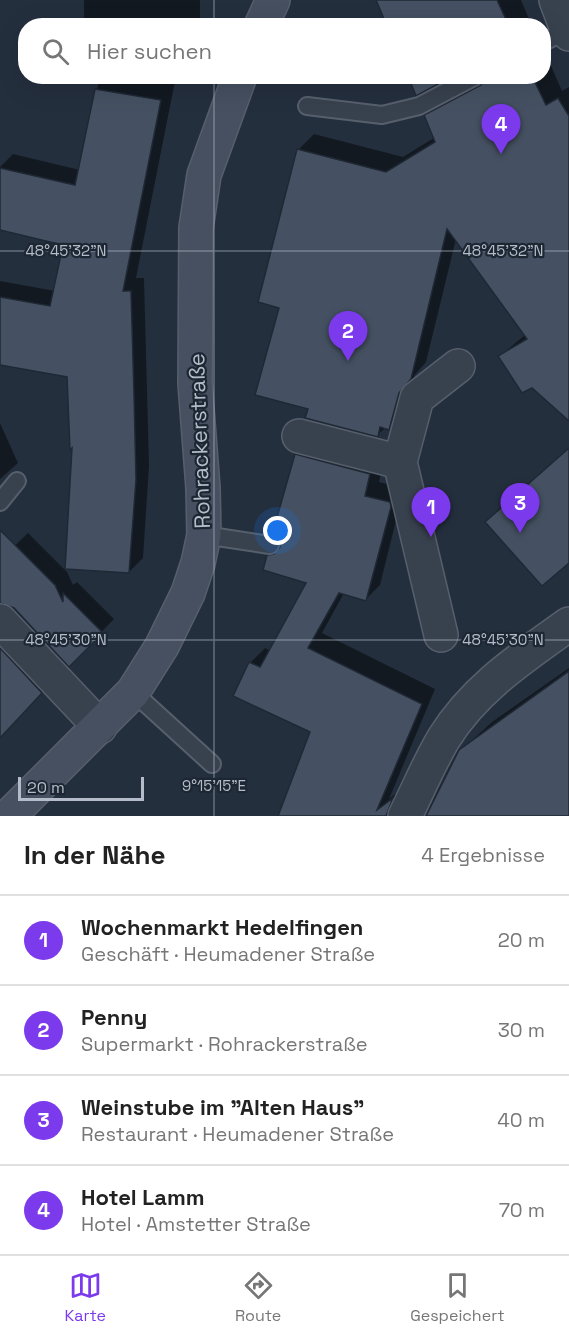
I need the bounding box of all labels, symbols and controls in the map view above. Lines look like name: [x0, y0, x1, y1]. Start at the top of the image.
search box: [18, 18, 551, 84]
icon: search: [39, 35, 72, 68]
text: Hier suchen: [87, 37, 212, 65]
pin: 4: [482, 104, 520, 154]
text: 48°45'32"N: [25, 241, 107, 260]
text: 48°45'32"N: [462, 241, 544, 260]
pin: 2: [328, 312, 368, 361]
street label: Rohrackerstraße: [182, 353, 216, 529]
pin: 3: [500, 484, 540, 533]
pin: 1: [412, 488, 450, 537]
your location: [263, 516, 292, 545]
text: 48°45'30"N: [25, 630, 107, 649]
text: 48°45'30"N: [462, 630, 544, 649]
scale bar: [18, 774, 144, 802]
text: 9°15'15"E: [182, 776, 246, 795]
text: 20 m: [27, 777, 65, 798]
text: In der Nähe: [24, 838, 165, 872]
text: 4 Ergebnisse: [421, 842, 545, 868]
text: Wochenmarkt Hedelfingen: [81, 913, 363, 941]
text: 1: [39, 927, 48, 953]
text: 20 m: [498, 927, 545, 953]
text: Geschäft · Heumadener Straße: [81, 941, 375, 967]
text: Penny: [81, 1003, 147, 1031]
text: 2: [38, 1017, 49, 1043]
text: 30 m: [498, 1017, 545, 1043]
text: Supermarkt · Rohrackerstraße: [81, 1031, 368, 1057]
text: Weinstube im "Alten Haus": [81, 1093, 364, 1121]
text: 3: [37, 1107, 50, 1133]
text: 40 m: [497, 1107, 545, 1133]
text: Restaurant · Heumadener Straße: [81, 1121, 394, 1147]
text: Hotel Lamm: [81, 1183, 205, 1211]
text: 4: [37, 1197, 50, 1223]
text: 70 m: [499, 1197, 545, 1223]
text: Hotel · Amstetter Straße: [81, 1211, 311, 1237]
tab: Karte: [64, 1269, 106, 1326]
tab: Route: [235, 1269, 281, 1326]
tab: Gespeichert: [410, 1269, 505, 1326]

